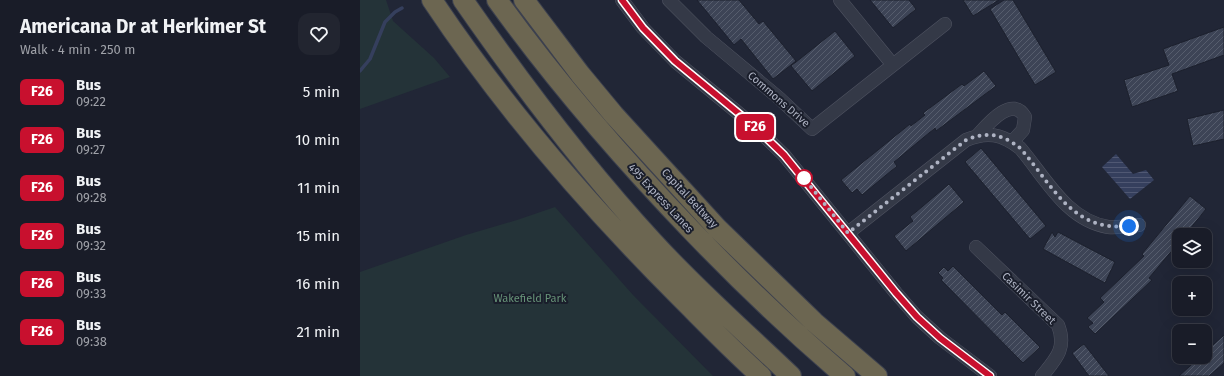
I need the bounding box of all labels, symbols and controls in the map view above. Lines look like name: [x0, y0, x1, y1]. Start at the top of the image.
button: heart: [298, 13, 340, 55]
text: Americana Dr at Herkimer St: [20, 15, 266, 38]
text: Walk · 4 min · 250 m: [20, 42, 135, 57]
street label: Commons Drive: [745, 69, 812, 130]
text: Bus: [76, 76, 101, 94]
text: F26: [31, 83, 53, 100]
text: 5 min: [303, 83, 340, 101]
text: 09:22: [76, 94, 106, 109]
line badge: F26: [732, 114, 778, 140]
text: F26: [744, 118, 766, 135]
text: Bus: [76, 124, 101, 142]
text: F26: [31, 131, 53, 148]
text: 10 min: [295, 131, 340, 149]
text: 09:27: [76, 142, 105, 157]
street label: 495 Express Lanes: [625, 161, 696, 236]
street label: Capital Beltway: [659, 166, 721, 231]
unlabelled marker: [795, 169, 813, 187]
text: Bus: [76, 172, 101, 190]
text: F26: [31, 179, 53, 196]
text: 11 min: [297, 179, 340, 197]
text: 09:28: [76, 190, 107, 205]
your location: [1119, 216, 1139, 236]
text: Bus: [76, 220, 101, 238]
text: F26: [31, 227, 53, 244]
text: 15 min: [296, 227, 340, 245]
map controls: [1172, 228, 1212, 364]
button: layers: [1172, 228, 1212, 268]
text: 09:32: [76, 238, 106, 253]
text: Bus: [76, 268, 101, 286]
street label: Casimir Street: [999, 269, 1058, 327]
text: F26: [31, 275, 53, 292]
text: 16 min: [296, 275, 340, 293]
button: +: [1172, 276, 1212, 316]
text: 09:33: [76, 286, 106, 301]
park label: Wakefield Park: [494, 292, 567, 305]
text: Bus: [76, 316, 101, 334]
text: F26: [31, 323, 53, 340]
text: 21 min: [297, 323, 340, 341]
button: −: [1172, 324, 1212, 364]
text: 09:38: [76, 334, 107, 349]

